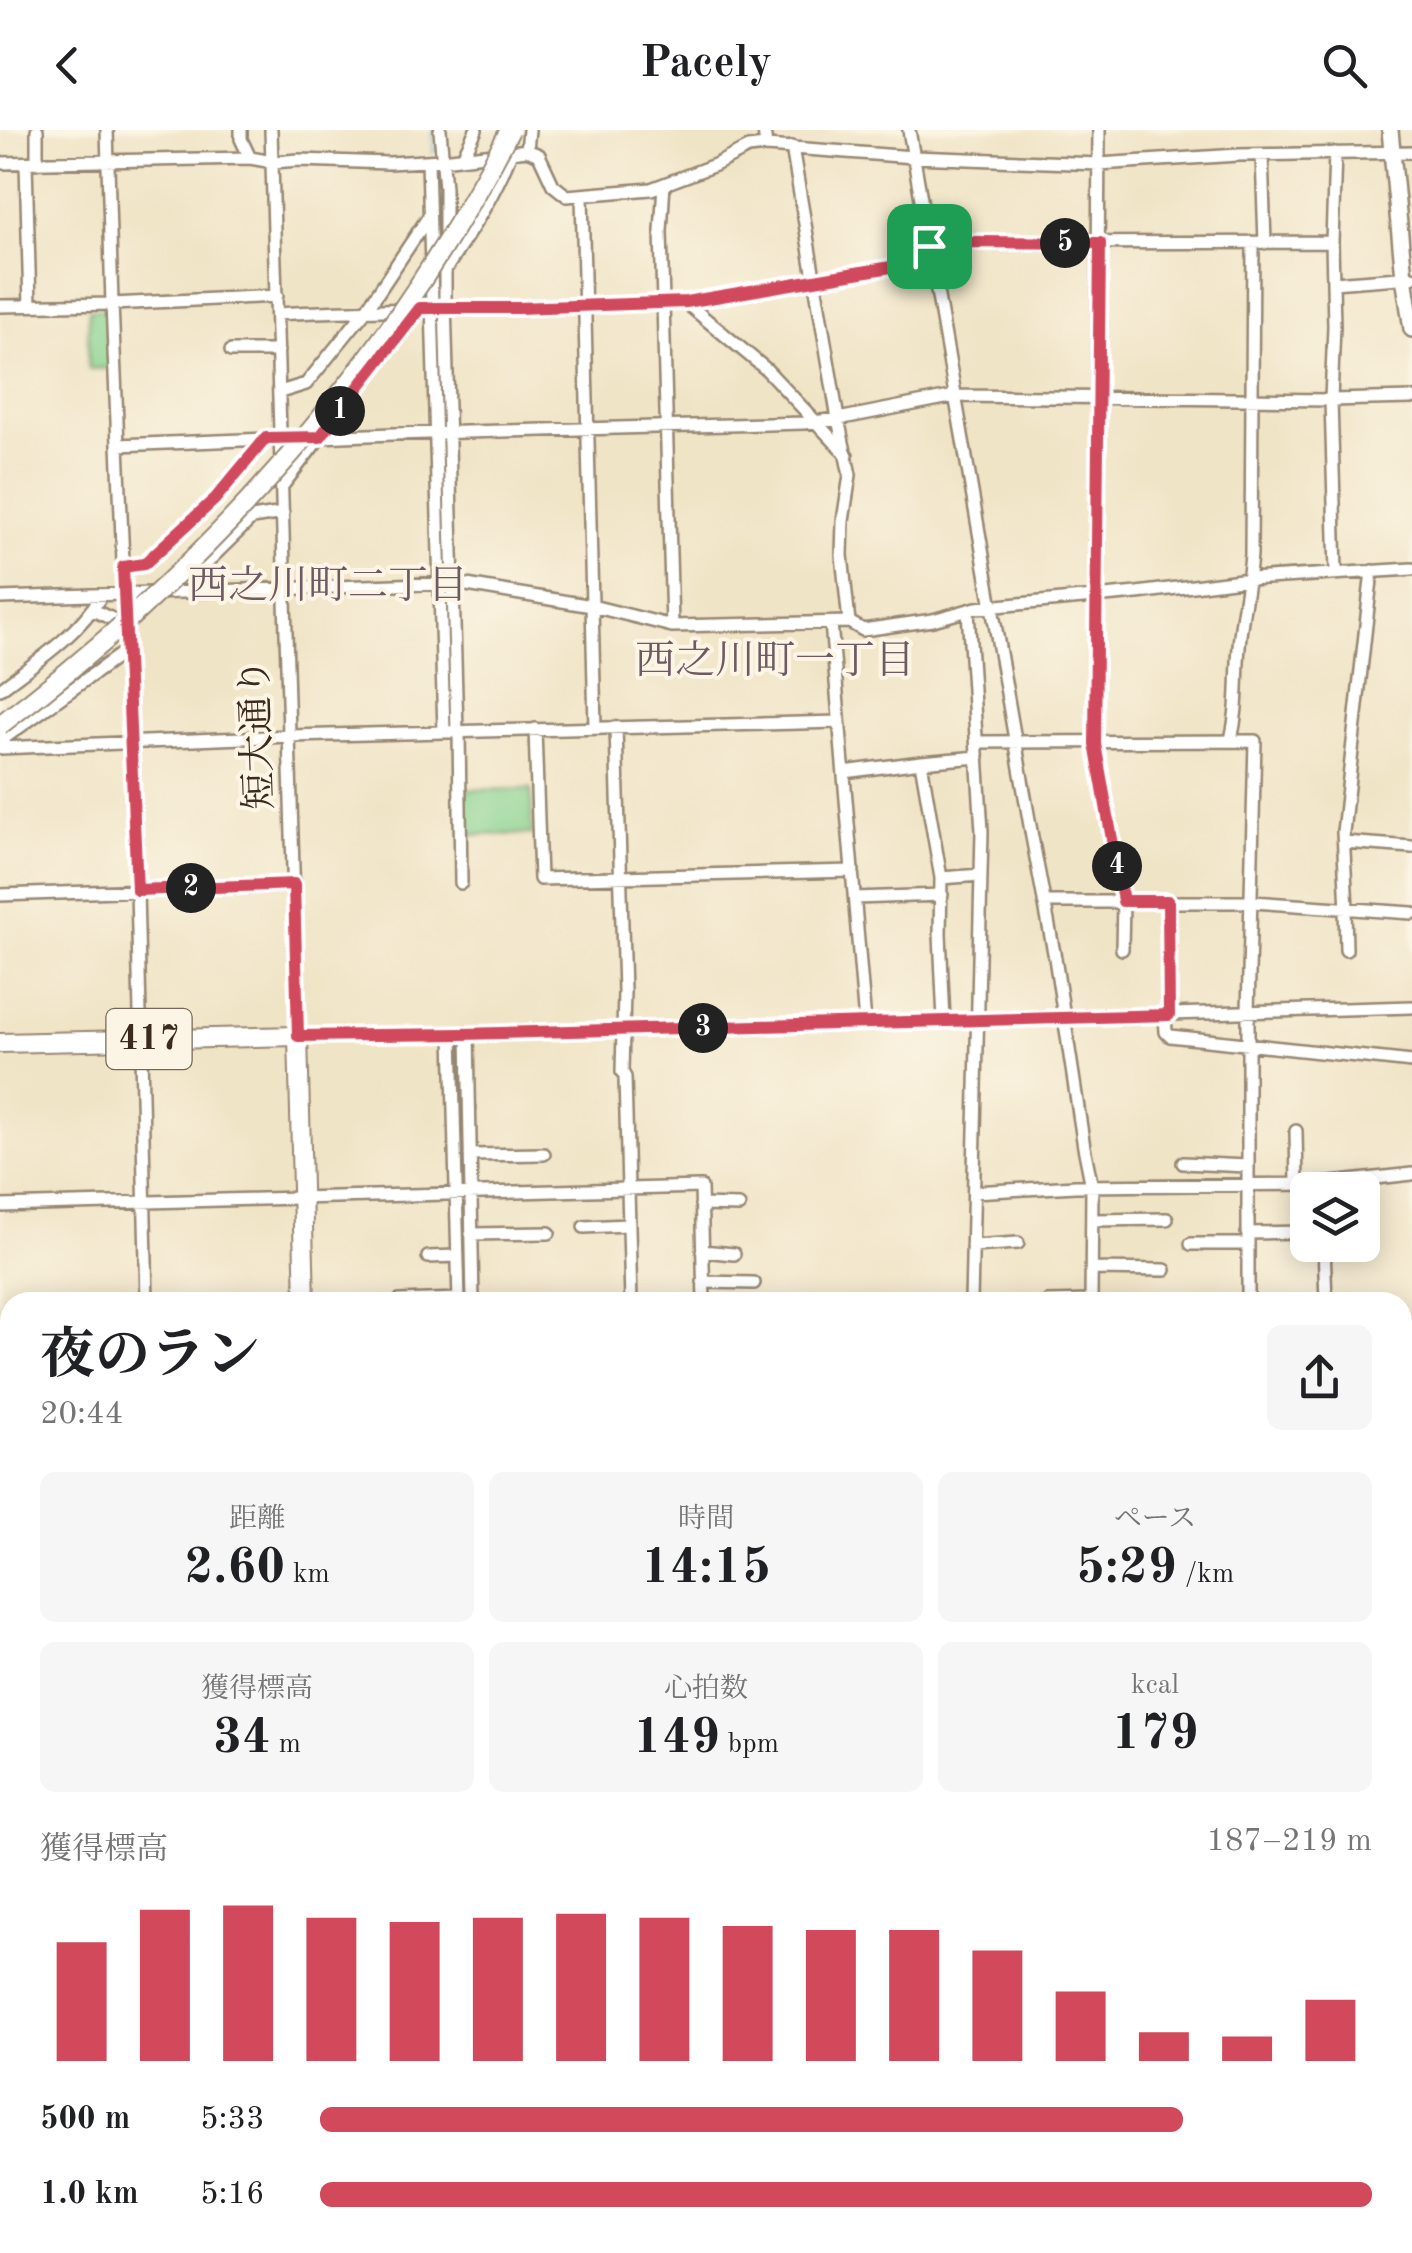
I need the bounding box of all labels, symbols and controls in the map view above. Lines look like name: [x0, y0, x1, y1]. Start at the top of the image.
icon: back: [40, 38, 95, 93]
icon: search: [1317, 38, 1372, 93]
text: Pacely: [640, 42, 772, 87]
pin: [887, 204, 972, 289]
pin: 5: [1040, 218, 1090, 268]
icon: arrive: [902, 219, 957, 274]
text: 5: [1057, 229, 1073, 257]
pin: 1: [315, 386, 365, 436]
text: 1: [332, 397, 348, 425]
district label: 西之川町二丁目: [188, 565, 468, 608]
district label: 西之川町一丁目: [635, 640, 915, 683]
street label: 短大通り: [234, 657, 281, 811]
pin: 4: [1092, 841, 1142, 891]
text: 4: [1109, 852, 1125, 880]
pin: 2: [166, 863, 216, 913]
text: 2: [183, 874, 199, 902]
pin: 3: [678, 1003, 728, 1053]
road number: 417: [106, 1009, 192, 1069]
text: 3: [695, 1014, 711, 1042]
map controls: [1290, 1172, 1380, 1262]
button: layers: [1290, 1172, 1380, 1262]
button: share: [1267, 1325, 1372, 1430]
text: 夜のラン: [40, 1330, 260, 1385]
text: 20:44: [40, 1399, 123, 1431]
text: 距離: [229, 1506, 285, 1534]
text: 時間: [678, 1506, 734, 1534]
text: ペース: [1114, 1506, 1196, 1534]
text: 2.60: [184, 1544, 285, 1594]
text: 14:15: [641, 1544, 771, 1594]
text: 5:29: [1076, 1544, 1177, 1594]
text: km: [285, 1561, 330, 1589]
text: /km: [1177, 1561, 1234, 1589]
text: kcal: [1131, 1672, 1179, 1700]
text: 獲得標高: [201, 1676, 313, 1704]
text: 心拍数: [664, 1676, 748, 1704]
text: 179: [1112, 1710, 1199, 1760]
text: 34: [213, 1714, 271, 1764]
text: 149: [633, 1714, 720, 1764]
text: m: [271, 1731, 301, 1759]
text: bpm: [720, 1731, 779, 1759]
text: 187–219 m: [1206, 1826, 1372, 1858]
text: 獲得標高: [40, 1835, 168, 1867]
text: 500 m: [40, 2104, 130, 2136]
text: 5:33: [200, 2104, 265, 2136]
text: 1.0 km: [40, 2179, 139, 2211]
text: 5:16: [200, 2179, 265, 2211]

